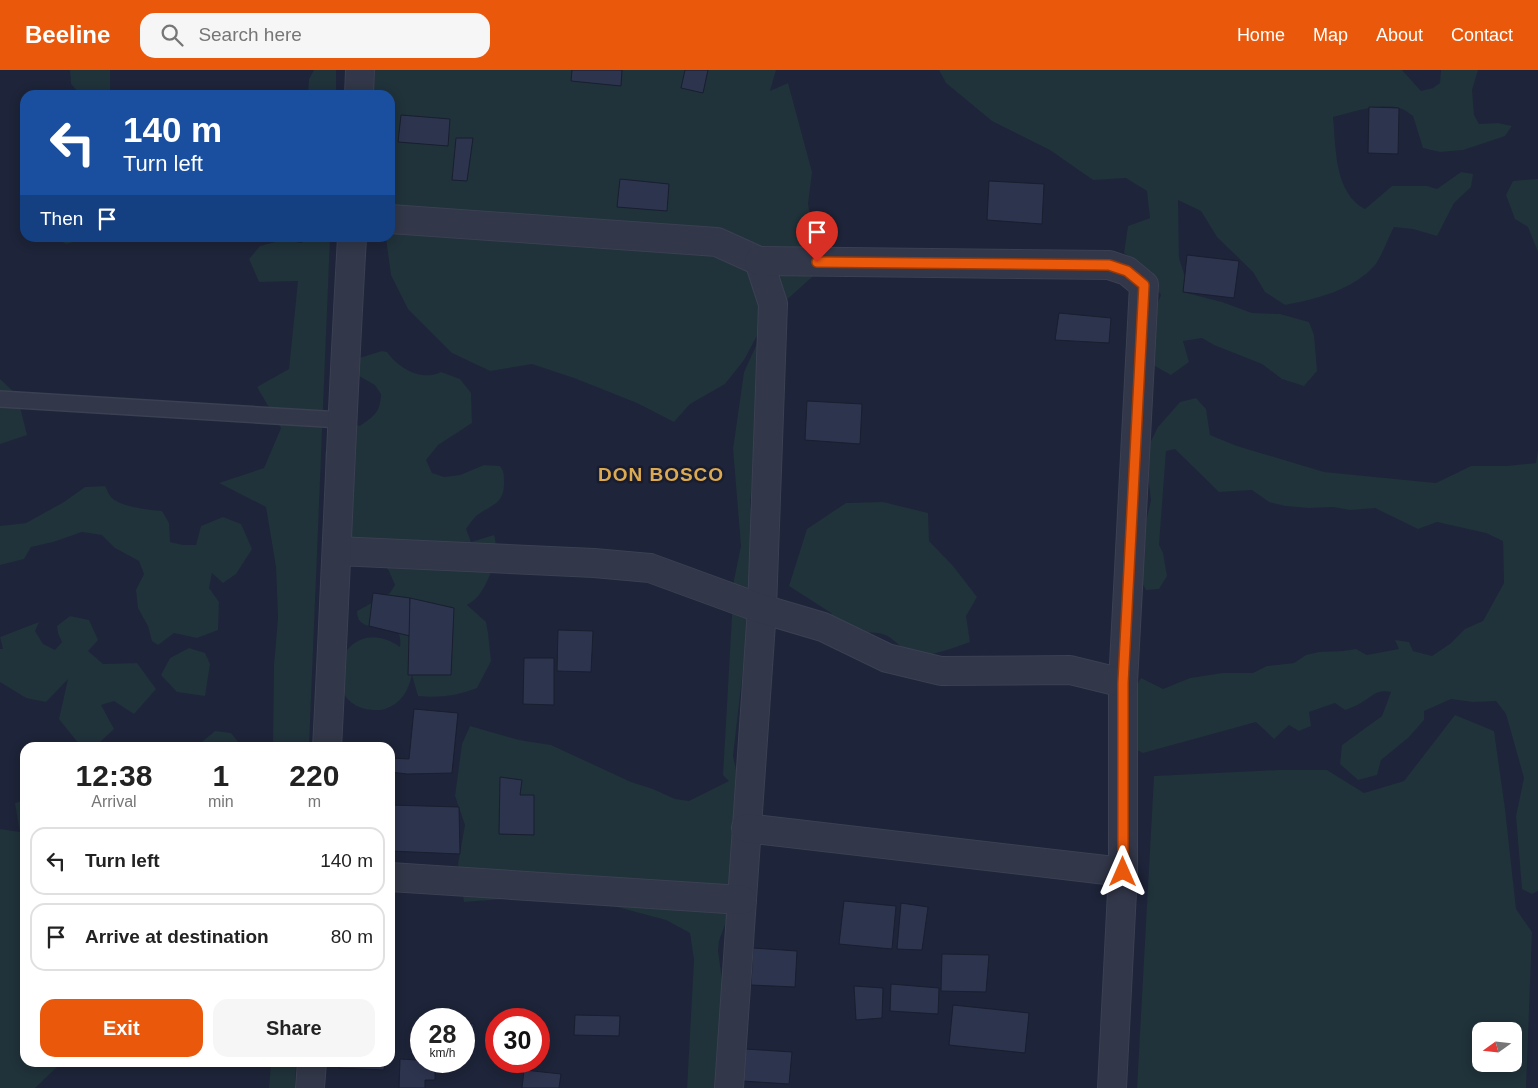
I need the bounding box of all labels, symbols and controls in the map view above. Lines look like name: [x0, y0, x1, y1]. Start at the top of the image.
search box: [140, 13, 490, 58]
text: Beeline: [25, 21, 110, 48]
icon: search: [158, 21, 186, 49]
text: Search here: [198, 24, 302, 45]
text: Home: [1237, 25, 1285, 45]
text: Map: [1313, 25, 1348, 45]
text: About: [1376, 25, 1423, 45]
text: Contact: [1451, 25, 1513, 45]
icon: left: [40, 110, 105, 175]
text: 140 m: [123, 110, 222, 149]
text: Turn left: [123, 151, 203, 176]
icon: arrive: [93, 205, 121, 233]
text: Then: [40, 208, 83, 229]
pin: [796, 211, 838, 262]
icon: arrive: [803, 218, 831, 246]
district label: DON BOSCO: [598, 464, 724, 485]
text: 12:38: [76, 759, 152, 792]
text: 1: [212, 759, 229, 792]
text: 220: [289, 759, 339, 792]
text: Arrival: [91, 793, 137, 810]
text: min: [208, 793, 234, 810]
text: m: [308, 793, 321, 810]
position arrow: [1096, 845, 1148, 897]
icon: left: [42, 847, 70, 875]
text: Turn left: [85, 850, 160, 871]
text: 140 m: [320, 850, 373, 871]
icon: arrive: [42, 923, 70, 951]
text: Arrive at destination: [85, 926, 269, 947]
text: 80 m: [331, 926, 373, 947]
button: Exit: [40, 999, 203, 1057]
button: Share: [213, 999, 375, 1057]
speed limit sign: 30: [485, 1008, 550, 1073]
text: 28: [429, 1020, 456, 1048]
north arrow: [1472, 1022, 1522, 1072]
map controls: [1472, 1022, 1522, 1072]
text: km/h: [429, 1046, 456, 1060]

